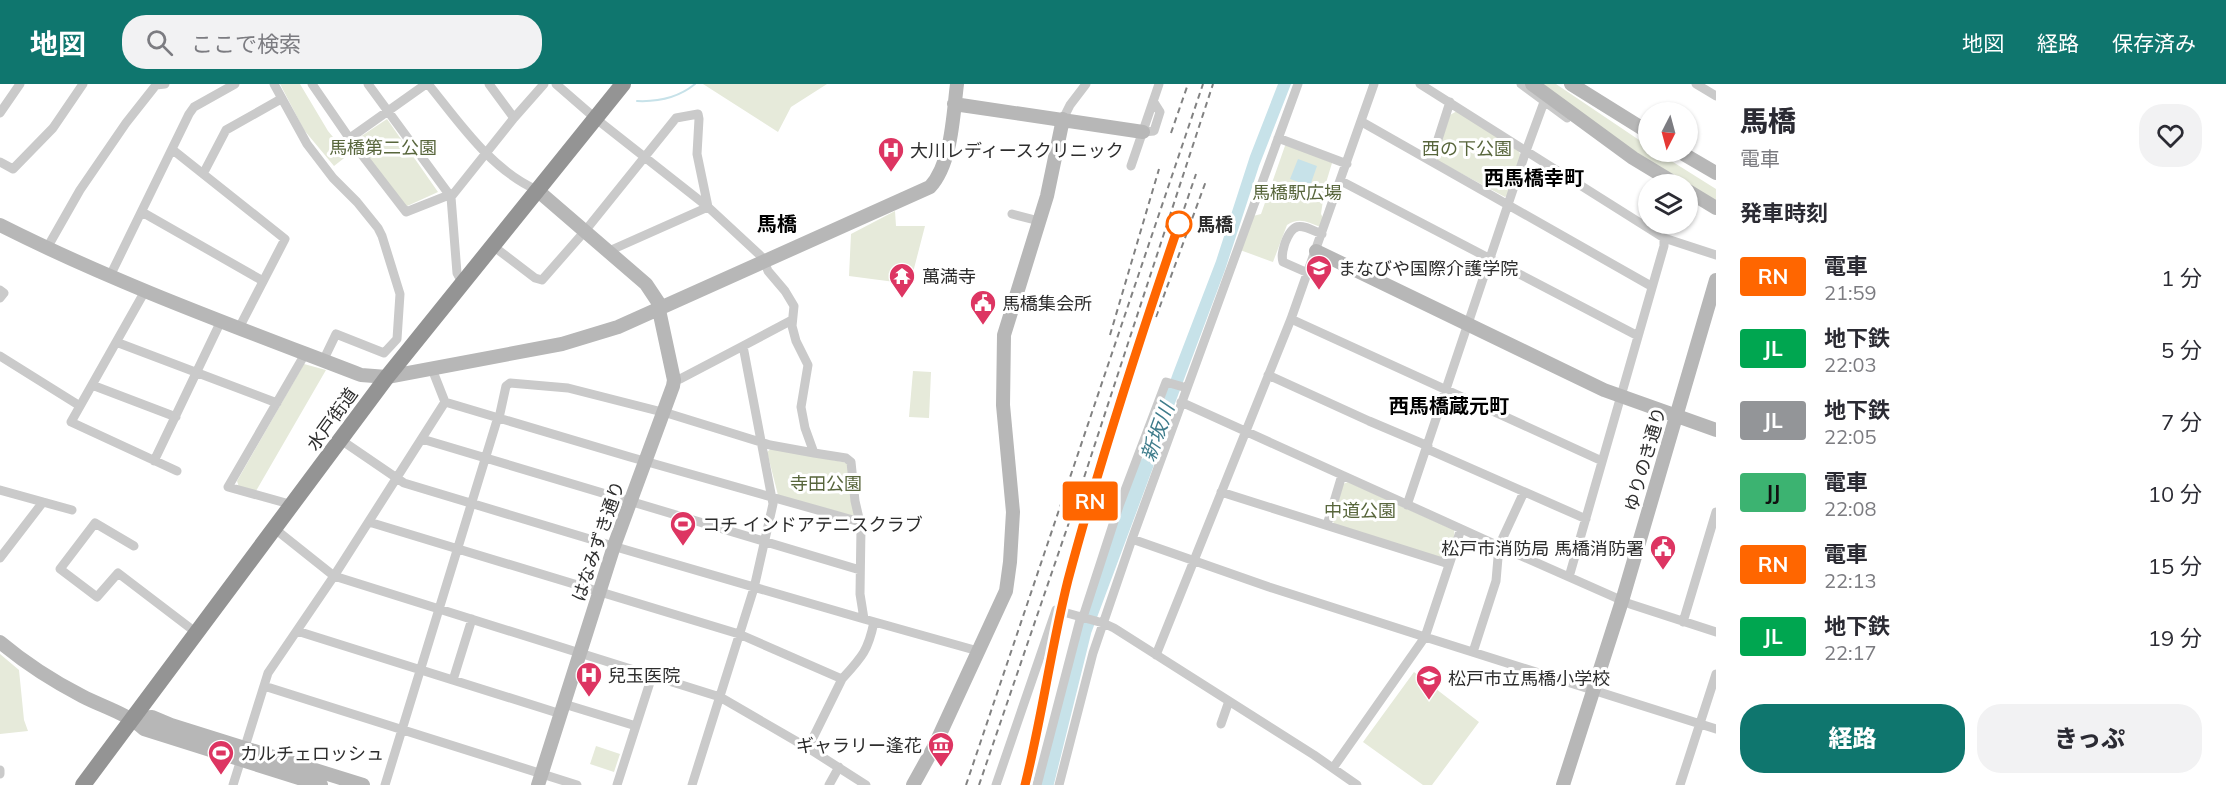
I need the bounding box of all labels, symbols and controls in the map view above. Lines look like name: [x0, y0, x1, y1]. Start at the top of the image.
search box: [122, 15, 542, 69]
text: 地図: [30, 26, 86, 61]
icon: search: [143, 26, 176, 59]
text: ここで検索: [191, 30, 301, 58]
text: 地図: [1962, 30, 2004, 56]
text: 経路: [2037, 30, 2079, 56]
text: 保存済み: [2112, 30, 2196, 56]
north arrow: [1638, 102, 1698, 162]
map controls: [1638, 102, 1698, 234]
text: 馬橋: [1740, 103, 1796, 138]
button: heart: [2139, 104, 2202, 167]
hospital icon: 大川レディースクリニック: [876, 135, 906, 173]
park label: 馬橋第二公園: [329, 136, 437, 159]
park label: 西の下公園: [1422, 137, 1512, 160]
place label: 大川レディースクリニック: [910, 139, 1124, 162]
text: 電車: [1740, 146, 1780, 171]
district label: 西馬橋幸町: [1484, 165, 1584, 190]
button: layers: [1638, 174, 1698, 234]
park label: 馬橋駅広場: [1252, 181, 1342, 204]
text: 発車時刻: [1740, 199, 1828, 227]
district label: 馬橋: [757, 211, 797, 236]
marker: 馬橋: [1166, 211, 1192, 237]
place label: 馬橋: [1197, 213, 1233, 236]
text: 電車: [1824, 252, 1868, 280]
school or university icon: まなびや国際介護学院: [1304, 253, 1334, 291]
place label: まなびや国際介護学院: [1338, 257, 1518, 280]
temple icon: 萬満寺: [887, 261, 917, 299]
text: RN: [1758, 263, 1788, 289]
text: 1 分: [2161, 264, 2202, 292]
place label: 萬満寺: [922, 265, 976, 288]
text: 21:59: [1824, 280, 1877, 305]
public building icon: 馬橋集会所: [968, 288, 998, 326]
place label: 馬橋集会所: [1002, 292, 1092, 315]
text: 地下鉄: [1824, 324, 1890, 352]
text: JL: [1763, 335, 1783, 361]
text: 5 分: [2161, 336, 2202, 364]
text: 22:03: [1824, 352, 1877, 377]
street label: 水戸街道: [302, 383, 362, 455]
district label: 西馬橋蔵元町: [1389, 393, 1509, 418]
text: 地下鉄: [1824, 396, 1890, 424]
water label: 新坂川: [1135, 398, 1180, 464]
street label: ゆりのき通り: [1619, 404, 1671, 514]
text: JL: [1763, 407, 1783, 433]
text: 7 分: [2161, 408, 2202, 436]
text: 22:05: [1824, 424, 1877, 449]
text: 電車: [1824, 468, 1868, 496]
park label: 寺田公園: [790, 472, 862, 495]
street label: はなみずき通り: [567, 478, 629, 604]
text: JJ: [1766, 479, 1780, 505]
text: 10 分: [2148, 480, 2202, 508]
line badge: RN: [1063, 482, 1117, 520]
text: RN: [1075, 488, 1105, 514]
text: 22:08: [1824, 496, 1877, 521]
park label: 中道公園: [1324, 499, 1396, 522]
sports icon: コチ インドアテニスクラブ: [668, 509, 698, 547]
place label: コチ インドアテニスクラブ: [702, 513, 923, 536]
public building icon: 松戸市消防局 馬橋消防署: [1648, 533, 1678, 571]
place label: 松戸市消防局 馬橋消防署: [1441, 537, 1644, 560]
text: 電車: [1824, 540, 1868, 568]
text: RN: [1758, 551, 1788, 577]
text: 15 分: [2148, 552, 2202, 580]
text: 22:13: [1824, 568, 1877, 593]
text: 地下鉄: [1824, 612, 1890, 640]
text: JL: [1763, 623, 1783, 649]
text: 19 分: [2148, 624, 2202, 652]
text: 22:17: [1824, 640, 1877, 665]
hospital icon: 兒玉医院: [574, 660, 604, 698]
school or university icon: 松戸市立馬橋小学校: [1414, 663, 1444, 701]
place label: 兒玉医院: [608, 664, 680, 687]
place label: 松戸市立馬橋小学校: [1448, 667, 1610, 690]
button: 経路: [1740, 704, 1965, 773]
button: きっぷ: [1977, 704, 2202, 773]
museum icon: ギャラリー逢花: [926, 730, 956, 768]
place label: ギャラリー逢花: [796, 734, 922, 757]
sports icon: カルチェロッシュ: [206, 738, 236, 776]
place label: カルチェロッシュ: [240, 742, 384, 765]

